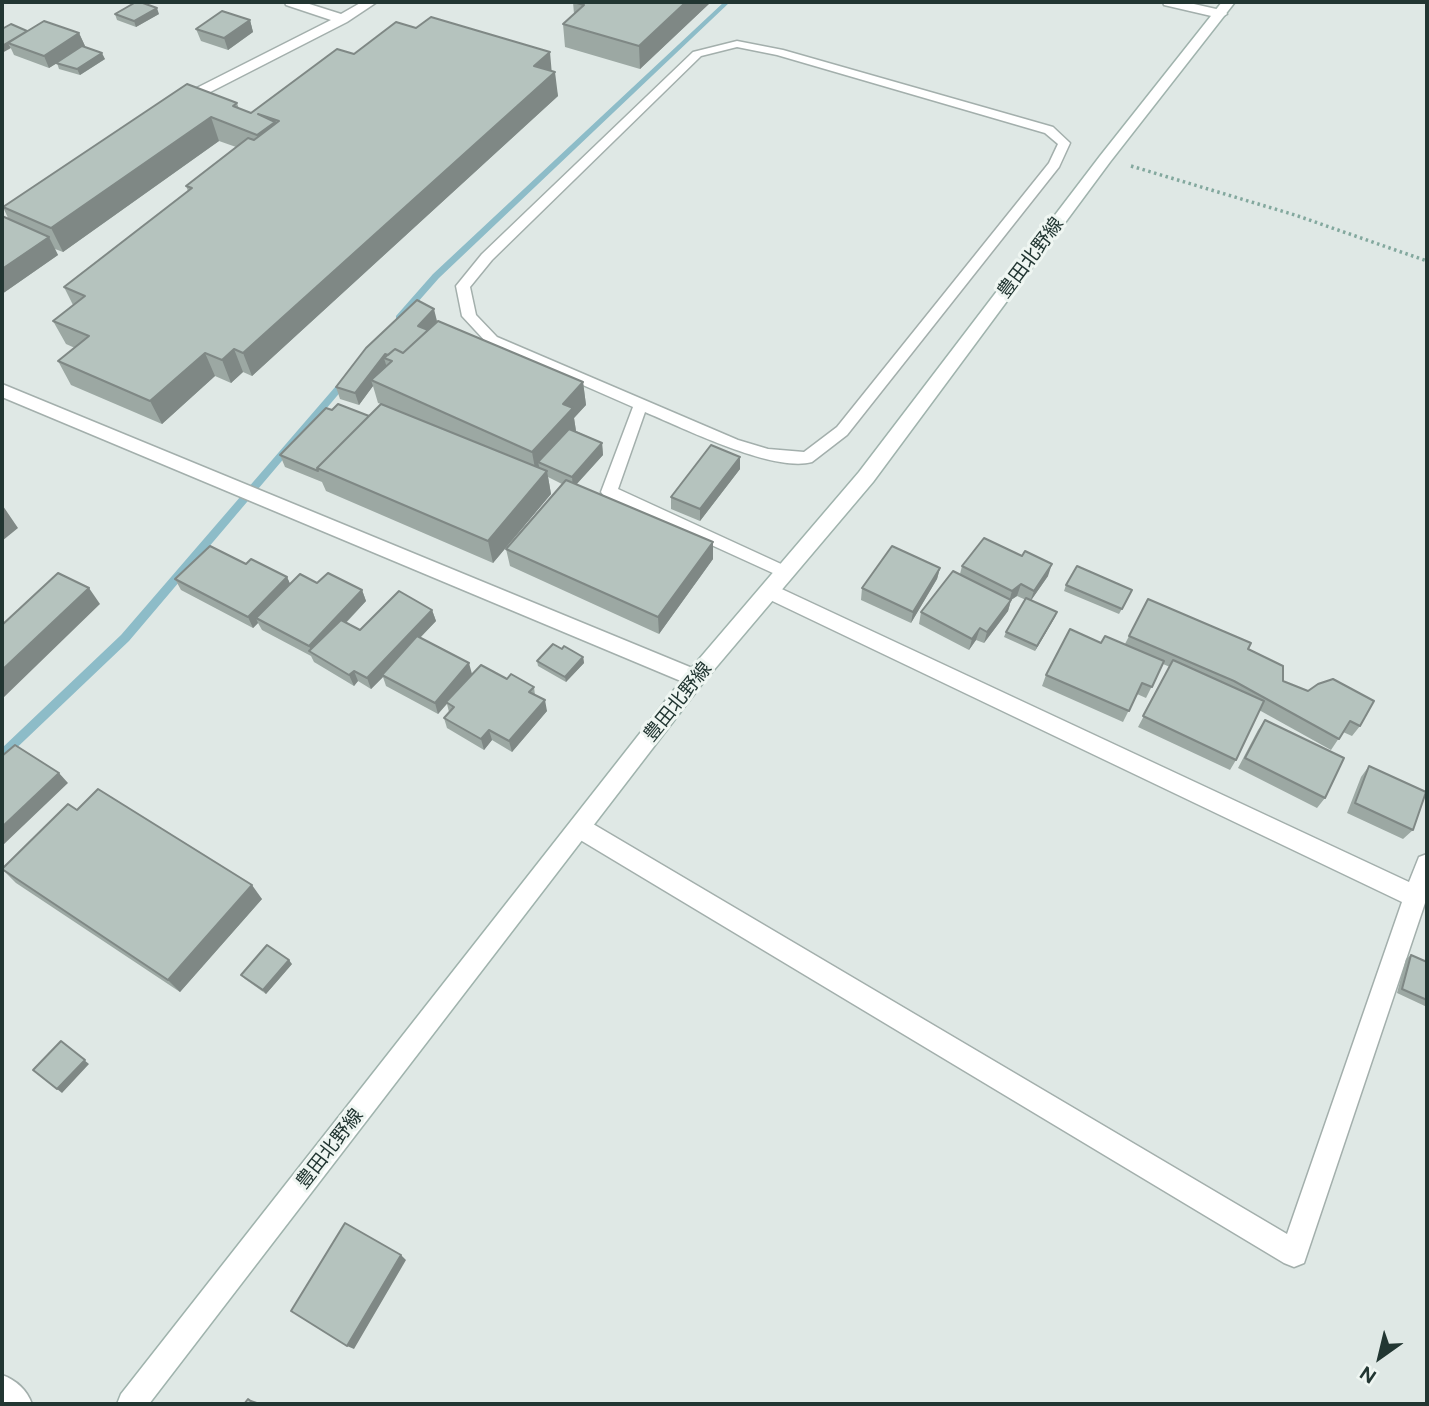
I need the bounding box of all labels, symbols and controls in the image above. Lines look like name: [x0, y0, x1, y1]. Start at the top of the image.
street label: 豊田北野線: [993, 213, 1069, 303]
street label: 豊田北野線: [639, 658, 717, 746]
street label: 豊田北野線: [292, 1105, 368, 1193]
north arrow: [1345, 1322, 1415, 1392]
text: N: [1355, 1361, 1380, 1388]

